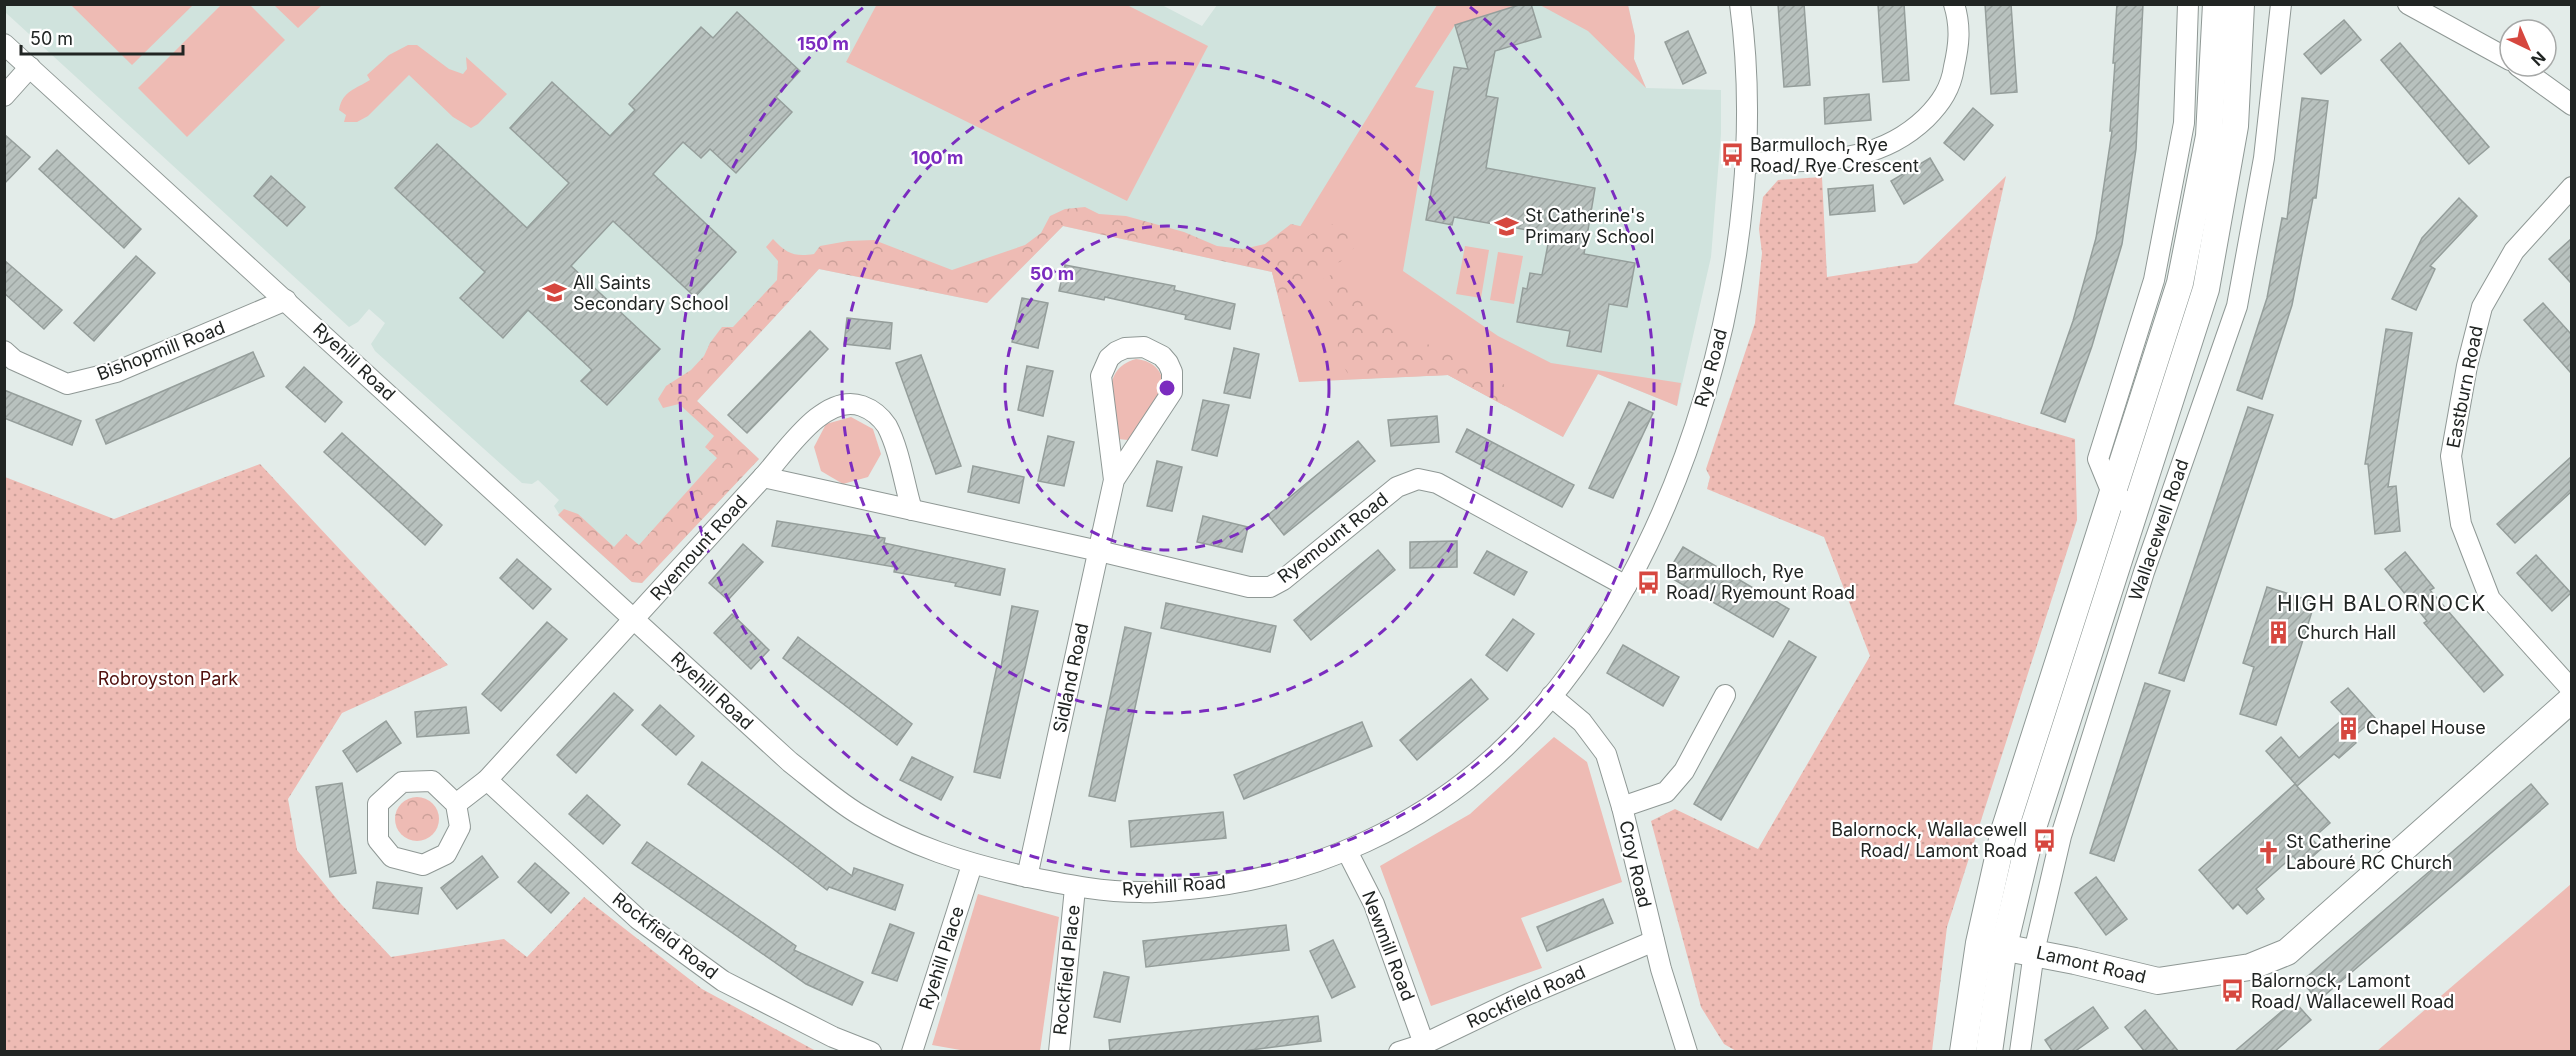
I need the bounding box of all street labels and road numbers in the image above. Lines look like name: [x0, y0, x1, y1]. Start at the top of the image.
street label: Bishopmill Road: [94, 316, 228, 385]
street label: Ryehill Road: [309, 318, 400, 405]
street label: Eastburn Road: [2442, 324, 2487, 450]
street label: Rye Road: [1690, 326, 1731, 409]
street label: Wallacewell Road: [2124, 456, 2193, 603]
street label: Ryemount Road: [1273, 488, 1392, 587]
street label: Ryemount Road: [646, 491, 751, 605]
street label: Sidland Road: [1049, 621, 1092, 735]
street label: Ryehill Road: [667, 647, 758, 734]
street label: Croy Road: [1615, 818, 1656, 909]
street label: Ryehill Road: [1121, 871, 1227, 900]
street label: Rockfield Road: [609, 888, 722, 983]
street label: Newmill Road: [1358, 888, 1419, 1004]
street label: Ryehill Place: [915, 904, 968, 1012]
street label: Rockfield Place: [1049, 904, 1084, 1036]
street label: Lamont Road: [2034, 942, 2148, 987]
street label: Rockfield Road: [1463, 961, 1588, 1032]

